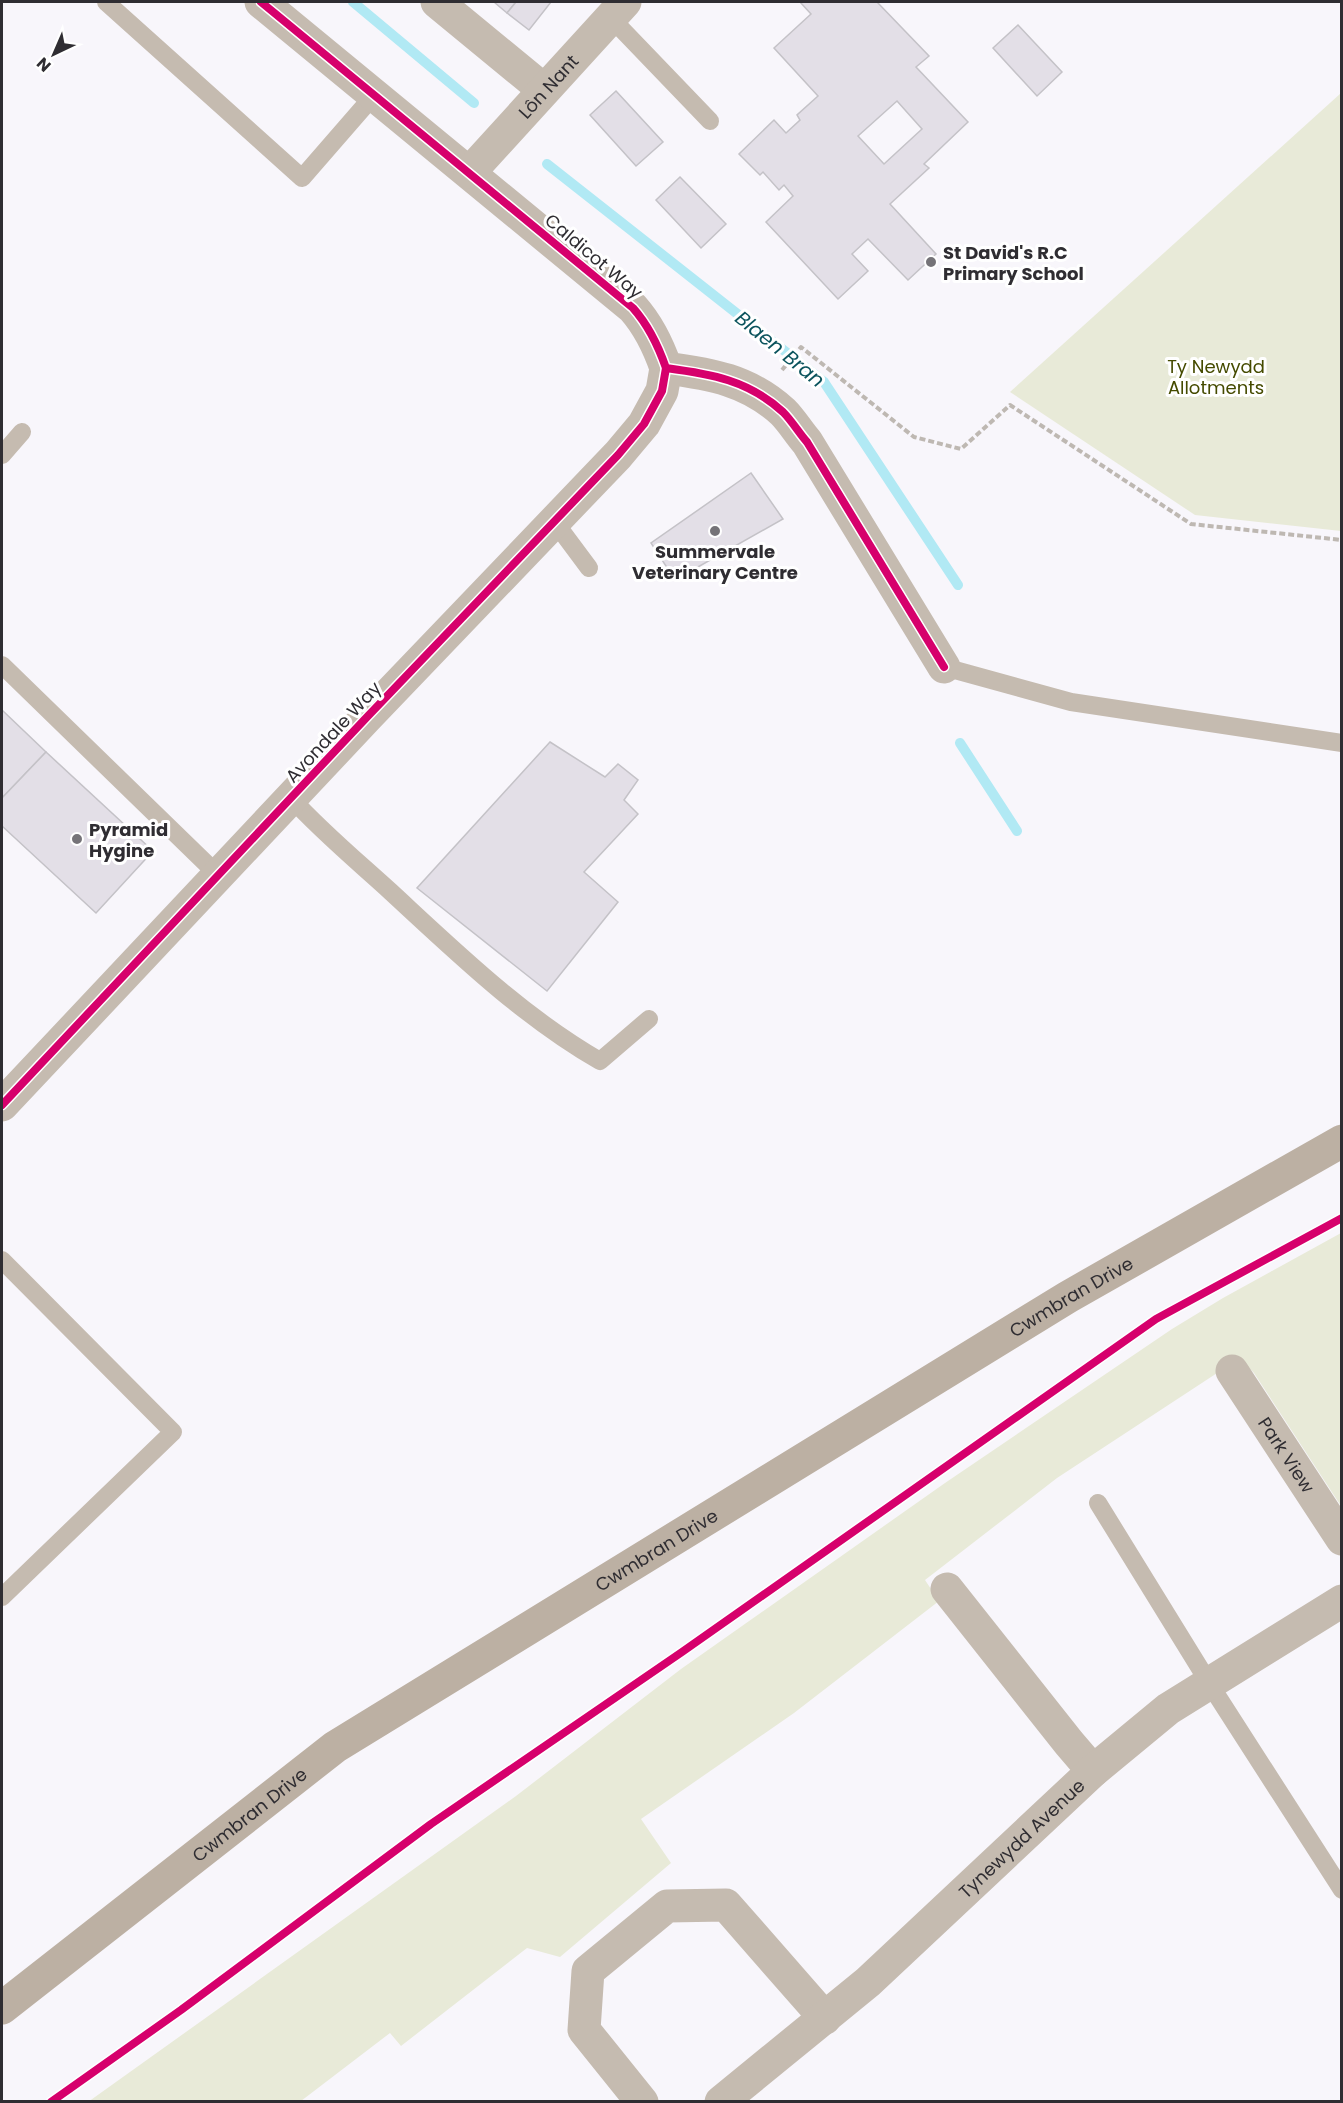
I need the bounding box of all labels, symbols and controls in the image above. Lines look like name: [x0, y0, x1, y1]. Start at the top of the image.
north arrow: [24, 24, 84, 84]
street label: Lôn Nant: [512, 49, 584, 124]
text: N: [32, 52, 56, 77]
street label: Caldicot Way: [540, 208, 648, 304]
place label: St David's R.C Primary School: [943, 240, 1084, 286]
marker: St David's R.C Primary School: [924, 255, 938, 269]
water label: Blaen Bran: [729, 304, 831, 394]
park label: Ty Newydd Allotments: [1167, 354, 1265, 400]
marker: Summervale Veterinary Centre: [708, 524, 722, 538]
place label: Summervale Veterinary Centre: [632, 539, 798, 585]
street label: Avondale Way: [280, 676, 386, 788]
place label: Pyramid Hygine: [89, 817, 168, 863]
marker: Pyramid Hygine: [70, 832, 84, 846]
street label: Cwmbran Drive: [1004, 1250, 1137, 1343]
street label: Park View: [1253, 1412, 1321, 1498]
street label: Cwmbran Drive: [590, 1503, 722, 1597]
street label: Cwmbran Drive: [186, 1761, 312, 1867]
street label: Tynewydd Avenue: [953, 1773, 1090, 1904]

